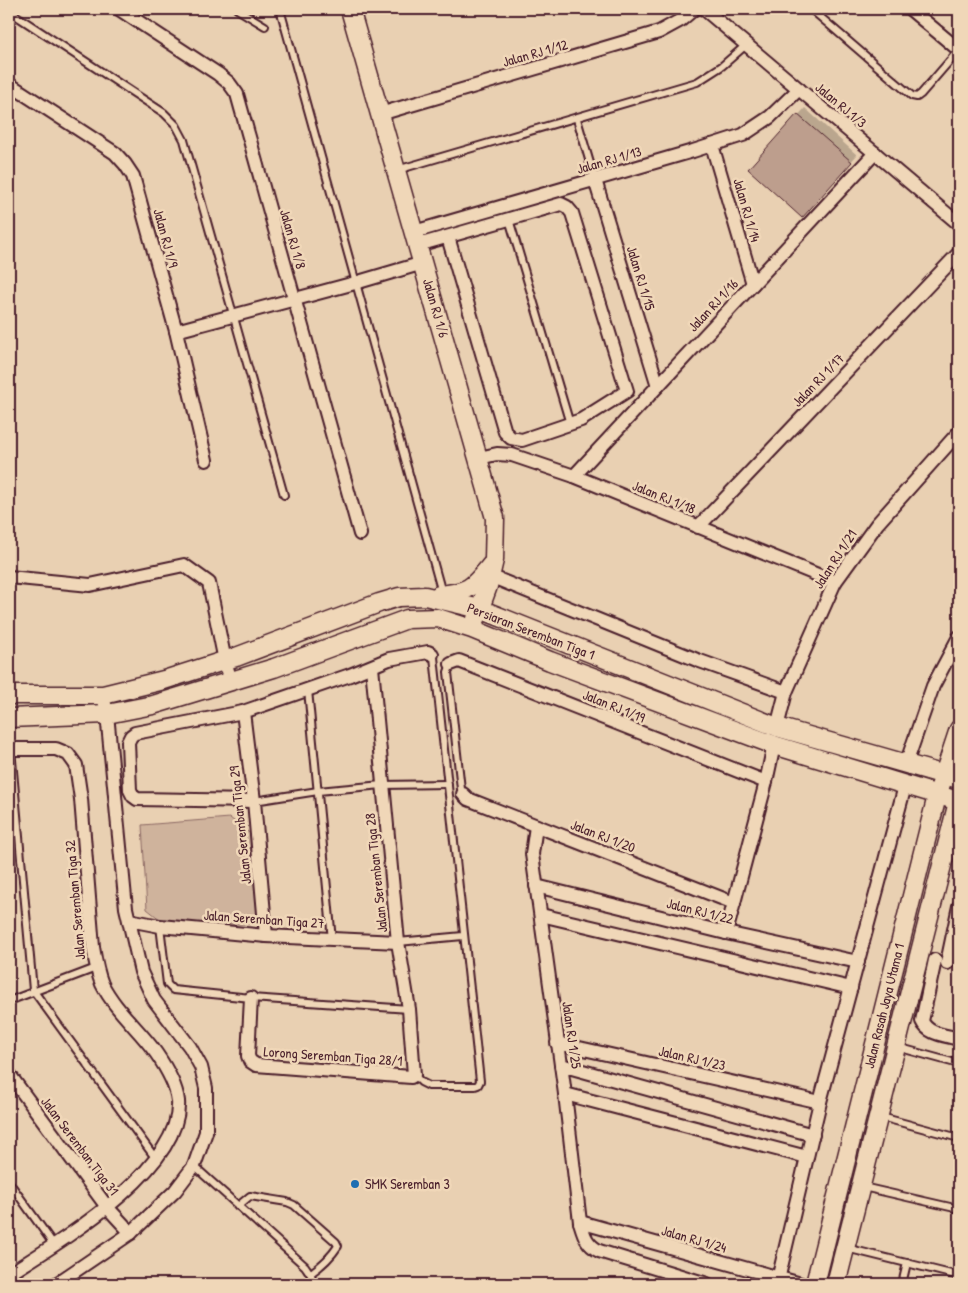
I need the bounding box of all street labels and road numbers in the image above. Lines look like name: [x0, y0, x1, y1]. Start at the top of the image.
street label: Jalan RJ 1/12: [500, 34, 570, 71]
street label: Jalan RJ 1/3: [812, 78, 871, 132]
street label: Jalan RJ 1/13: [574, 141, 643, 178]
street label: Jalan RJ 1/14: [729, 176, 766, 244]
street label: Jalan RJ 1/9: [149, 206, 183, 269]
street label: Jalan RJ 1/8: [276, 207, 311, 271]
street label: Jalan RJ 1/15: [623, 243, 660, 312]
street label: Jalan RJ 1/16: [683, 274, 742, 335]
street label: Jalan RJ 1/6: [419, 276, 454, 340]
street label: Jalan RJ 1/17: [787, 349, 848, 410]
street label: Jalan RJ 1/18: [630, 475, 699, 518]
street label: Jalan RJ 1/21: [808, 526, 861, 592]
street label: Persiaran Seremban Tiga 1: [464, 597, 598, 665]
street label: Jalan RJ 1/19: [580, 684, 648, 727]
street label: Jalan Seremban Tiga 29: [224, 765, 256, 885]
street label: Jalan Seremban Tiga 28: [360, 812, 392, 934]
street label: Jalan RJ 1/20: [568, 814, 638, 857]
street label: Jalan Seremban Tiga 32: [60, 839, 90, 961]
street label: Jalan RJ 1/22: [665, 893, 736, 928]
street label: Jalan Seremban Tiga 27: [203, 905, 325, 933]
street label: Jalan Rasah Jaya Utama 1: [859, 942, 909, 1070]
street label: Jalan RJ 1/25: [558, 1000, 587, 1070]
street label: Lorong Seremban Tiga 28/1: [263, 1041, 403, 1071]
street label: Jalan RJ 1/23: [657, 1041, 727, 1074]
street label: Jalan Seremban Tiga 31: [36, 1093, 124, 1199]
street label: Jalan RJ 1/24: [659, 1220, 729, 1257]

